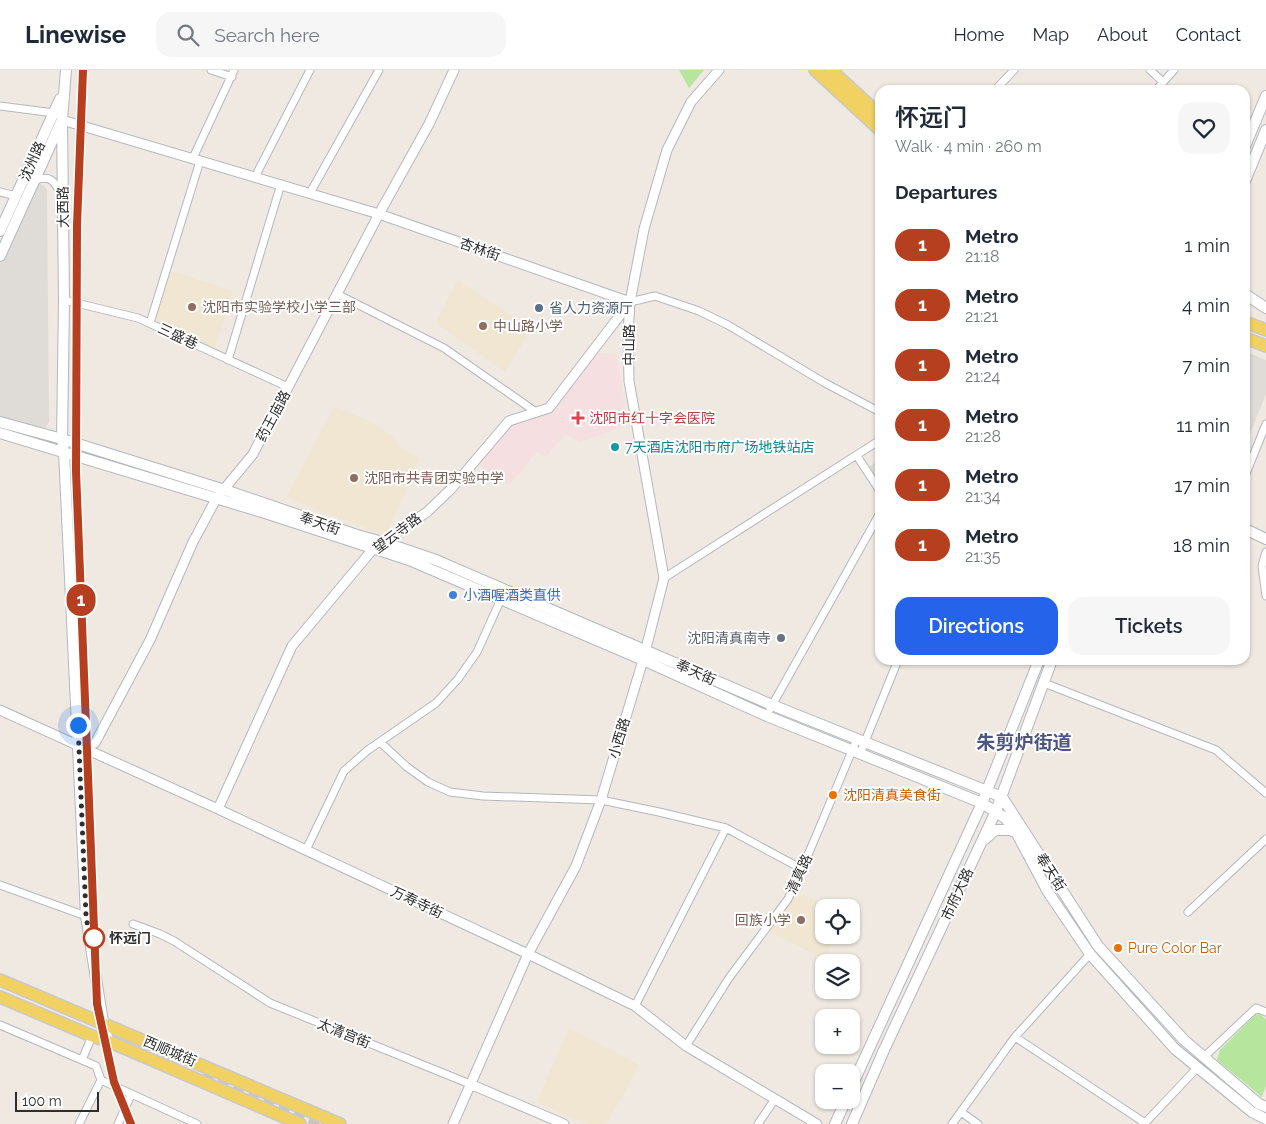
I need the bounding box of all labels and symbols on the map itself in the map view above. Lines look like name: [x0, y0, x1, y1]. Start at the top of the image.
street label: 沈州路: [16, 139, 48, 183]
street label: 大西路: [55, 186, 71, 228]
street label: 杏林街: [458, 235, 502, 263]
place label: 沈阳市实验学校小学三部: [202, 299, 356, 315]
place label: 省人力资源厅: [549, 300, 633, 316]
marker: 沈阳市实验学校小学三部: [186, 301, 198, 313]
marker: 省人力资源厅: [533, 302, 545, 314]
place label: 中山路小学: [493, 318, 563, 334]
street label: 三盛巷: [156, 320, 200, 352]
marker: 中山路小学: [477, 320, 489, 332]
street label: 中山路: [621, 324, 637, 366]
street label: 药王庙路: [253, 388, 293, 444]
place label: 沈阳市红十字会医院: [589, 410, 715, 426]
marker: 沈阳市红十字会医院: [571, 411, 585, 425]
place label: 7天酒店沈阳市府广场地铁站店: [625, 439, 815, 455]
marker: 7天酒店沈阳市府广场地铁站店: [609, 441, 621, 453]
place label: 沈阳市共青团实验中学: [364, 470, 504, 486]
marker: 沈阳市共青团实验中学: [348, 472, 360, 484]
street label: 奉天街: [298, 509, 342, 537]
street label: 望云寺路: [370, 510, 424, 556]
line badge: 1: [65, 584, 97, 616]
place label: 小酒喔酒类直供: [463, 587, 561, 603]
marker: 小酒喔酒类直供: [447, 589, 459, 601]
place label: 沈阳清真南寺: [687, 630, 771, 646]
marker: 沈阳清真南寺: [775, 632, 787, 644]
street label: 奉天街: [674, 656, 718, 688]
your location: [66, 713, 91, 738]
street label: 小西路: [605, 716, 633, 760]
district label: 朱剪炉街道: [976, 731, 1072, 753]
place label: 沈阳清真美食街: [843, 787, 941, 803]
marker: 沈阳清真美食街: [827, 789, 839, 801]
street label: 奉天街: [1033, 850, 1069, 894]
street label: 清真路: [783, 852, 815, 896]
street label: 市府大路: [938, 865, 976, 923]
street label: 万寿寺街: [388, 883, 446, 921]
place label: 回族小学: [735, 912, 791, 928]
marker: 回族小学: [795, 914, 807, 926]
marker: 怀远门: [83, 927, 105, 949]
place label: 怀远门: [109, 930, 151, 946]
place label: Pure Color Bar: [1128, 940, 1222, 956]
marker: Pure Color Bar: [1112, 942, 1124, 954]
street label: 太清宫街: [315, 1015, 373, 1051]
street label: 西顺城街: [141, 1033, 199, 1069]
scale bar: [15, 1089, 99, 1112]

